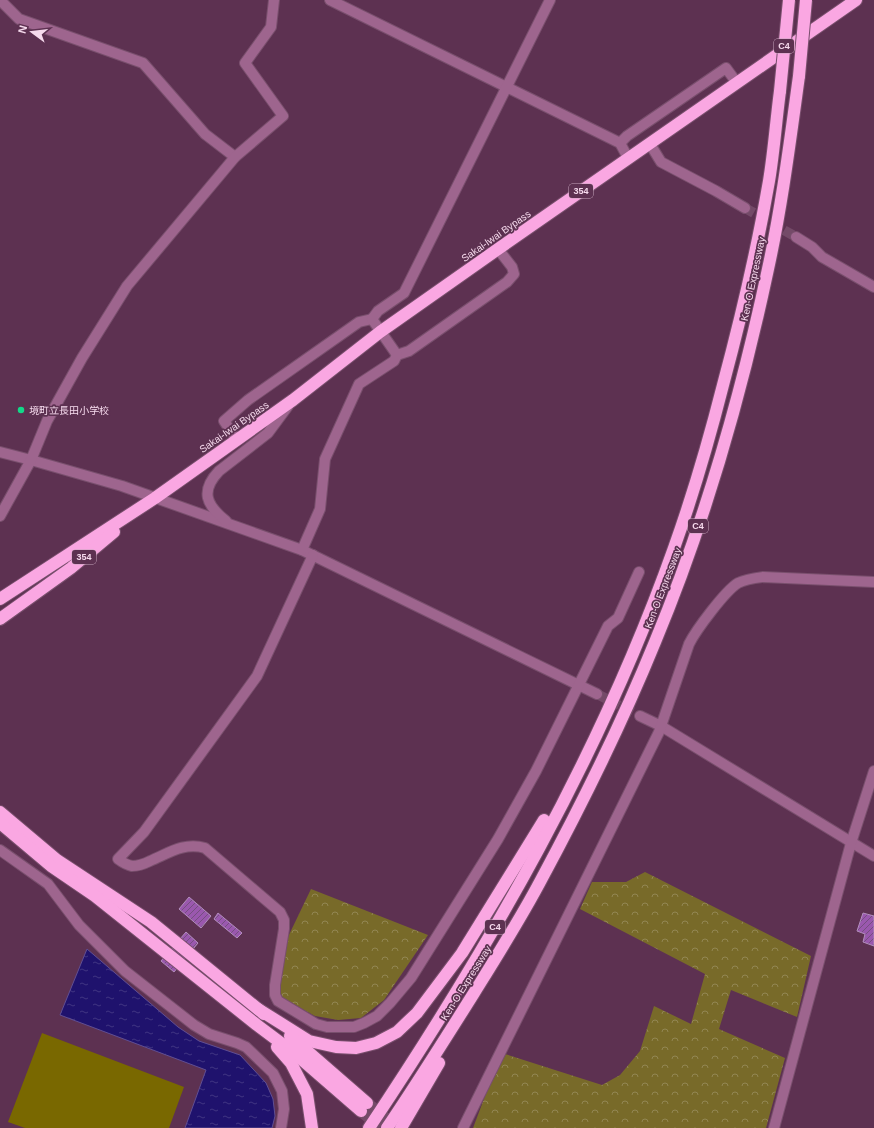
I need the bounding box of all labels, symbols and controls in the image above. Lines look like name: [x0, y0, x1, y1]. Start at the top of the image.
north arrow: [12, 12, 52, 52]
text: N: [16, 24, 29, 35]
road number: C4: [774, 39, 794, 53]
road number: 354: [569, 184, 593, 198]
street label: Sakai-Iwai Bypass: [459, 208, 533, 264]
street label: Ken-O Expressway: [739, 236, 767, 322]
street label: Sakai-Iwai Bypass: [197, 399, 271, 455]
marker: 境町立長田小学校: [16, 405, 26, 415]
place label: 境町立長田小学校: [29, 405, 109, 416]
road number: C4: [688, 519, 708, 533]
street label: Ken-O Expressway: [643, 546, 683, 630]
road number: 354: [72, 550, 96, 564]
road number: C4: [485, 920, 505, 934]
street label: Ken-O Expressway: [439, 944, 493, 1022]

